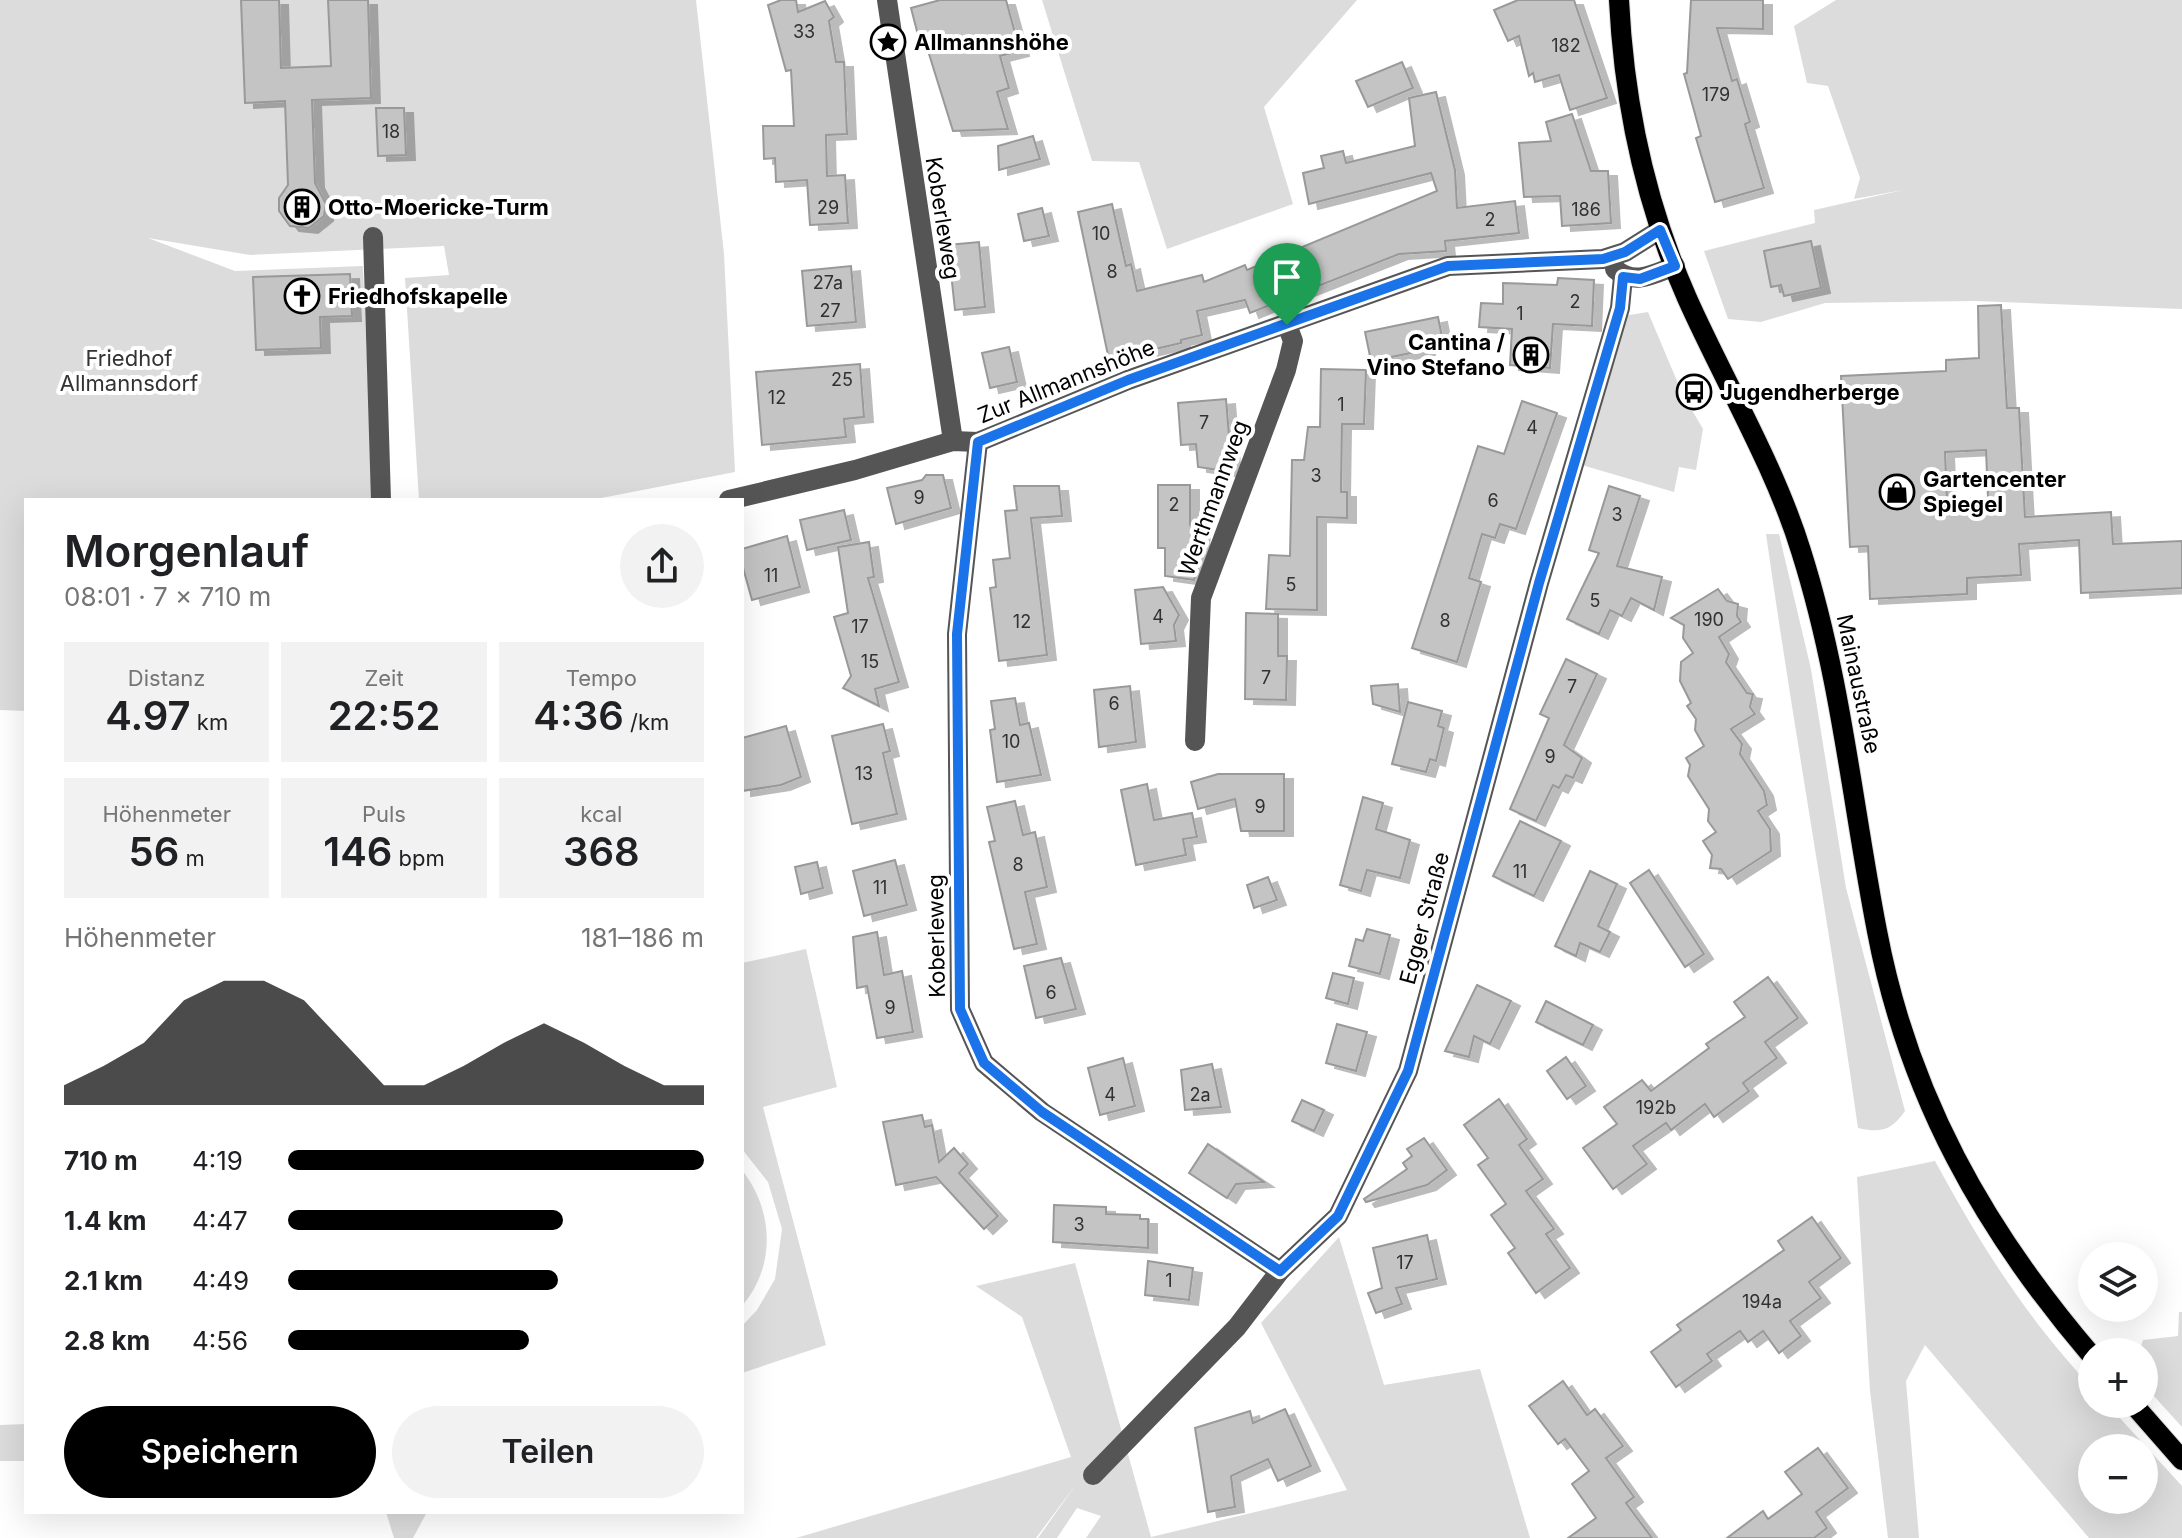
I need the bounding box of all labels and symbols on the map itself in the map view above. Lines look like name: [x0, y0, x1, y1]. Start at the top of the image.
house number: 33: [793, 21, 815, 42]
place icon: Allmannshöhe: [869, 23, 907, 61]
place label: Allmannshöhe: [914, 29, 1069, 55]
house number: 182: [1551, 35, 1581, 56]
house number: 179: [1702, 84, 1730, 105]
house number: 18: [382, 121, 400, 142]
street label: Koberleweg: [920, 155, 966, 281]
building icon: Otto-Moericke-Turm: [283, 188, 321, 226]
place label: Otto-Moericke-Turm: [328, 194, 549, 220]
house number: 29: [817, 197, 839, 218]
house number: 186: [1571, 199, 1601, 220]
house number: 2: [1485, 209, 1495, 230]
house number: 10: [1092, 223, 1110, 244]
pin: [1253, 243, 1321, 325]
house number: 8: [1106, 261, 1118, 282]
house number: 27a: [813, 272, 843, 293]
church icon: Friedhofskapelle: [283, 277, 321, 315]
place label: Friedhofskapelle: [328, 283, 508, 309]
house number: 2: [1570, 291, 1580, 312]
house number: 27: [819, 300, 841, 321]
house number: 1: [1516, 303, 1524, 324]
place label: Cantina / Vino Stefano: [1367, 329, 1505, 380]
street label: Zur Allmannshöhe: [974, 334, 1158, 428]
building icon: Cantina / Vino Stefano: [1512, 336, 1550, 374]
park label: Friedhof Allmannsdorf: [60, 345, 198, 396]
house number: 25: [831, 369, 853, 390]
bus stop icon: Jugendherberge: [1675, 373, 1713, 411]
place label: Jugendherberge: [1720, 379, 1900, 405]
house number: 12: [768, 387, 786, 408]
house number: 1: [1337, 394, 1345, 415]
house number: 7: [1199, 412, 1209, 433]
street label: Werthmannweg: [1173, 417, 1253, 579]
house number: 4: [1526, 417, 1538, 438]
house number: 3: [1310, 465, 1322, 486]
place label: Gartencenter Spiegel: [1923, 466, 2066, 517]
shop icon: Gartencenter Spiegel: [1878, 473, 1916, 511]
house number: 9: [913, 487, 925, 508]
house number: 6: [1487, 490, 1499, 511]
house number: 2: [1169, 494, 1179, 515]
house number: 3: [1611, 504, 1623, 525]
house number: 11: [764, 565, 778, 586]
house number: 5: [1286, 574, 1296, 595]
house number: 5: [1590, 590, 1600, 611]
house number: 4: [1152, 606, 1164, 627]
house number: 190: [1694, 609, 1724, 630]
house number: 8: [1439, 610, 1451, 631]
house number: 12: [1013, 611, 1031, 632]
street label: Mainaustraße: [1832, 612, 1886, 756]
house number: 17: [851, 616, 869, 637]
house number: 15: [861, 651, 879, 672]
house number: 7: [1261, 667, 1271, 688]
house number: 7: [1567, 676, 1577, 697]
house number: 6: [1108, 693, 1120, 714]
house number: 10: [1002, 731, 1020, 752]
house number: 9: [1544, 746, 1556, 767]
house number: 13: [855, 763, 873, 784]
house number: 9: [1254, 796, 1266, 817]
street label: Egger Straße: [1394, 849, 1454, 987]
house number: 8: [1012, 854, 1024, 875]
house number: 11: [1513, 861, 1527, 882]
street label: Koberleweg: [922, 874, 950, 998]
house number: 11: [873, 877, 887, 898]
house number: 6: [1045, 982, 1057, 1003]
house number: 9: [884, 997, 896, 1018]
house number: 4: [1104, 1084, 1116, 1105]
house number: 2a: [1189, 1084, 1211, 1105]
house number: 192b: [1636, 1097, 1676, 1118]
house number: 3: [1073, 1214, 1085, 1235]
house number: 17: [1396, 1252, 1414, 1273]
house number: 1: [1165, 1270, 1173, 1291]
house number: 194a: [1742, 1291, 1782, 1312]

